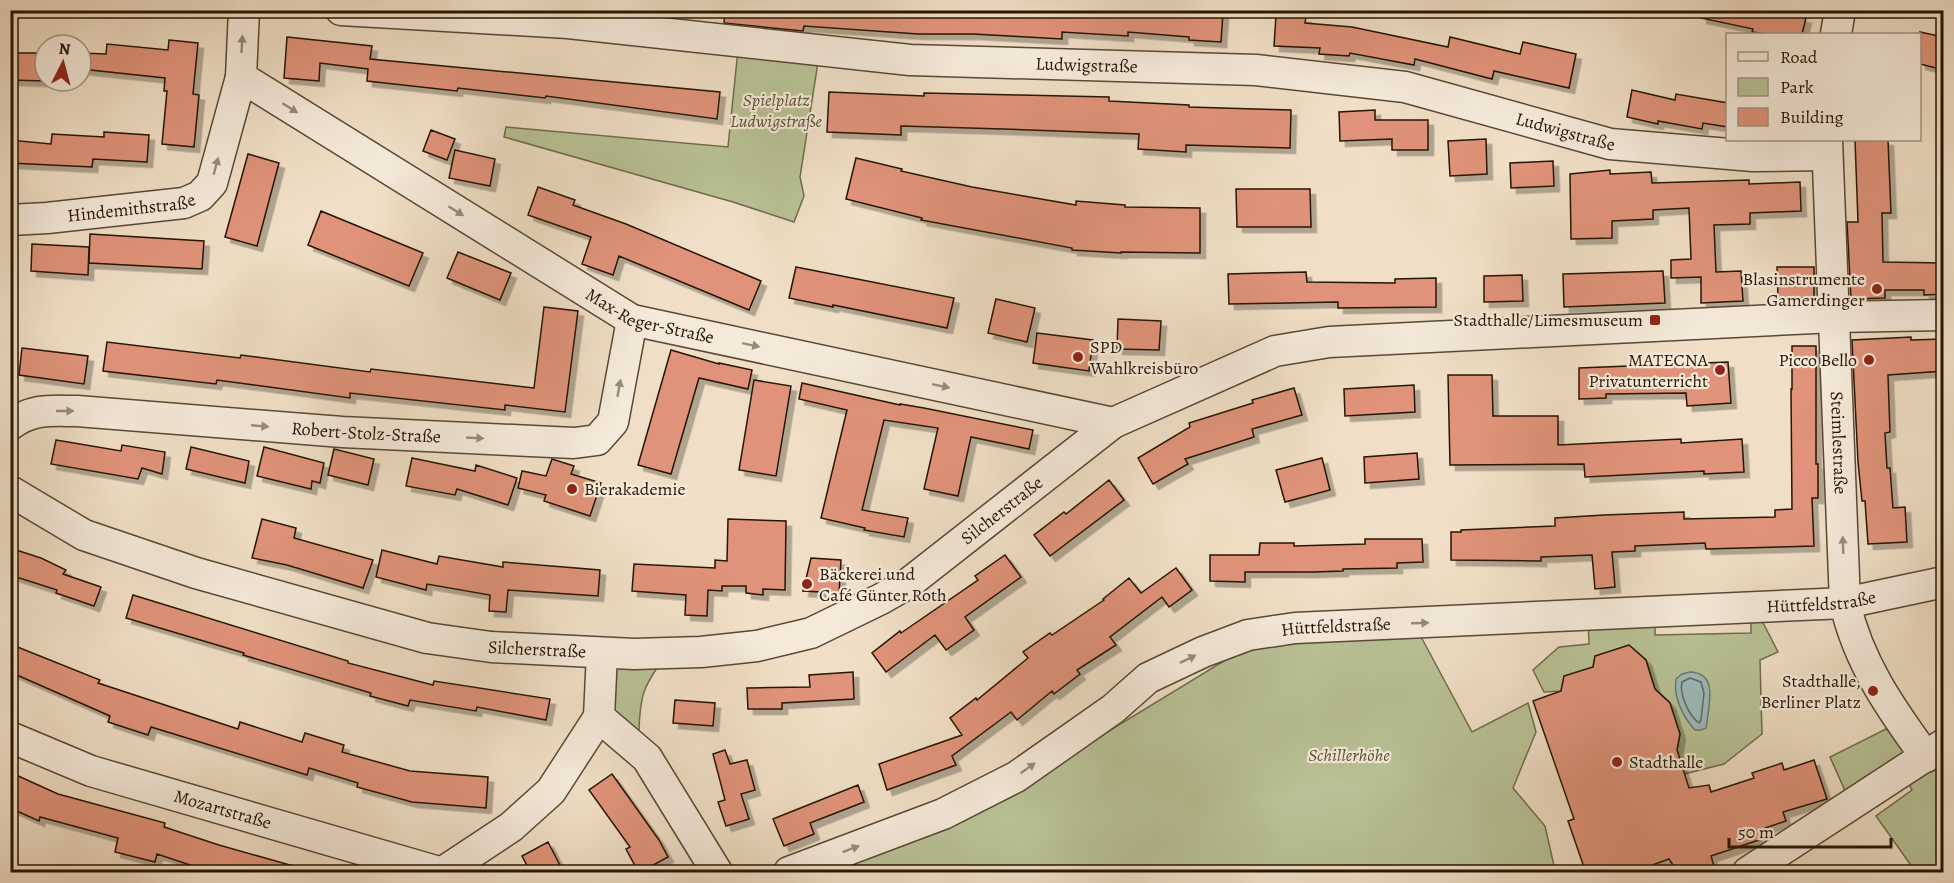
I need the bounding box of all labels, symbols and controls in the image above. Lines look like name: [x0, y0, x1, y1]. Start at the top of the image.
north arrow: [33, 33, 93, 93]
legend: [1726, 33, 1921, 141]
one-way arrow: [238, 34, 247, 53]
text: N: [58, 38, 72, 61]
text: Road: [1780, 45, 1818, 69]
street label: Ludwigstraße: [1035, 52, 1138, 79]
text: Park: [1780, 75, 1814, 99]
park label: Spielplatz Ludwigstraße: [730, 88, 823, 133]
one-way arrow: [282, 102, 298, 113]
text: Building: [1780, 105, 1844, 129]
street label: Ludwigstraße: [1513, 106, 1616, 156]
one-way arrow: [212, 157, 221, 175]
street label: Hindemithstraße: [66, 187, 199, 228]
one-way arrow: [448, 205, 464, 216]
place label: Blasinstrumente Gamerdinger: [1743, 267, 1865, 312]
street label: Max-Reger-Straße: [581, 282, 716, 349]
marker: Blasinstrumente Gamerdinger: [1870, 282, 1884, 296]
place label: Stadthalle/Limesmuseum: [1454, 308, 1643, 332]
marker: Stadthalle/Limesmuseum: [1648, 313, 1662, 327]
place label: SPD Wahlkreisbüro: [1089, 335, 1198, 380]
one-way arrow: [741, 341, 760, 351]
place label: MATECNA Privatunterricht: [1589, 348, 1708, 393]
place label: Picco Bello: [1779, 348, 1857, 372]
marker: SPD Wahlkreisbüro: [1071, 350, 1085, 364]
marker: Picco Bello: [1862, 353, 1876, 367]
marker: MATECNA Privatunterricht: [1713, 363, 1727, 377]
one-way arrow: [615, 379, 624, 398]
one-way arrow: [932, 382, 951, 392]
street label: Steimlestraße: [1825, 391, 1853, 495]
one-way arrow: [56, 406, 75, 416]
street label: Robert-Stolz-Straße: [290, 416, 441, 449]
one-way arrow: [250, 421, 269, 431]
one-way arrow: [466, 434, 485, 443]
street label: Silcherstraße: [956, 471, 1048, 550]
place label: Bierakademie: [584, 477, 686, 501]
marker: Bierakademie: [565, 482, 579, 496]
one-way arrow: [1838, 535, 1848, 554]
place label: Bäckerei und Café Günter Roth: [819, 562, 947, 607]
marker: Bäckerei und Café Günter Roth: [800, 577, 814, 591]
street label: Hüttfeldstraße: [1766, 585, 1878, 619]
street label: Hüttfeldstraße: [1279, 612, 1391, 642]
one-way arrow: [1410, 618, 1429, 627]
street label: Silcherstraße: [487, 635, 587, 664]
one-way arrow: [1180, 654, 1197, 663]
place label: Stadthalle, Berliner Platz: [1761, 669, 1861, 714]
marker: Stadthalle, Berliner Platz: [1866, 684, 1880, 698]
park label: Schillerhöhe: [1308, 743, 1390, 767]
place label: Stadthalle: [1629, 750, 1703, 774]
marker: Stadthalle: [1610, 755, 1624, 769]
one-way arrow: [1020, 763, 1036, 774]
street label: Mozartstraße: [171, 784, 274, 835]
scale bar: [1729, 811, 1891, 849]
text: 50 m: [1738, 820, 1774, 844]
one-way arrow: [842, 843, 860, 853]

